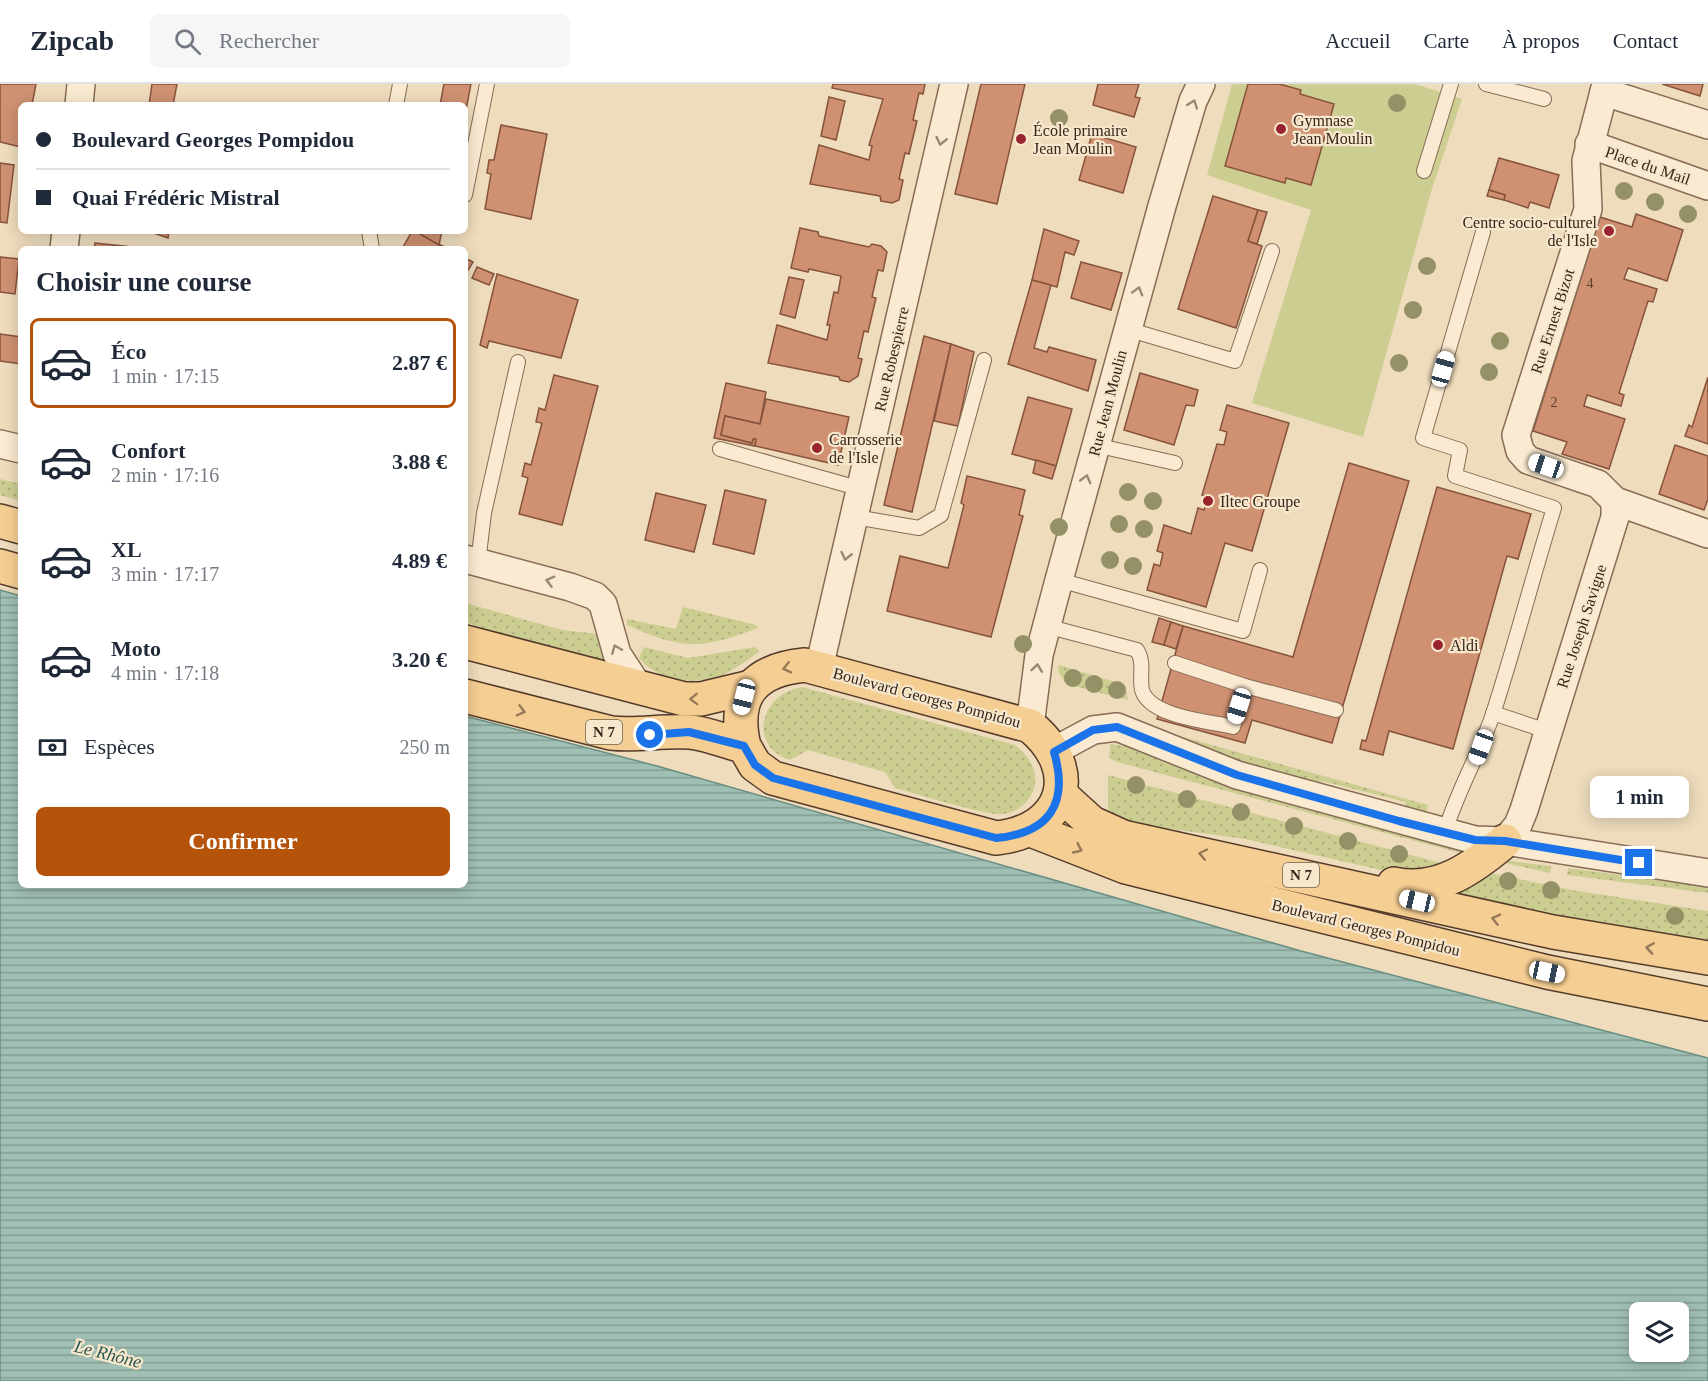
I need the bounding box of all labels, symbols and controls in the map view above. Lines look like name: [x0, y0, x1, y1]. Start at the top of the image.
search box: [150, 14, 570, 68]
text: Zipcab: [30, 25, 114, 56]
icon: search: [171, 25, 204, 58]
text: Rechercher: [219, 28, 319, 53]
text: Accueil: [1325, 29, 1391, 53]
text: Carte: [1424, 29, 1469, 53]
text: À propos: [1502, 29, 1580, 53]
text: Contact: [1613, 29, 1678, 53]
one-way arrow: [1185, 99, 1198, 110]
place label: Gymnase Jean Moulin: [1293, 112, 1373, 147]
place label: École primaire Jean Moulin: [1033, 121, 1128, 157]
marker: Gymnase Jean Moulin: [1274, 122, 1288, 136]
text: Boulevard Georges Pompidou: [72, 127, 354, 152]
marker: École primaire Jean Moulin: [1014, 132, 1028, 146]
one-way arrow: [935, 136, 948, 146]
street label: Place du Mail: [1603, 143, 1693, 188]
text: Quai Frédéric Mistral: [72, 185, 280, 210]
place label: Centre socio-culturel de l'Isle: [1462, 214, 1598, 249]
marker: Centre socio-culturel de l'Isle: [1602, 224, 1616, 238]
street label: Rue Ernest Bizot: [1528, 266, 1578, 376]
text: Choisir une course: [36, 267, 252, 297]
house number: 4: [1587, 276, 1594, 291]
one-way arrow: [1130, 286, 1143, 296]
street label: Rue Robespierre: [871, 305, 913, 413]
icon: car: [39, 336, 93, 390]
text: Éco: [111, 339, 146, 364]
street label: Rue Jean Moulin: [1085, 348, 1130, 458]
car: [1429, 349, 1457, 389]
text: 2.87 €: [392, 350, 447, 375]
text: 1 min · 17:15: [111, 365, 219, 387]
house number: 2: [1551, 395, 1558, 410]
place label: Carrosserie de l'Isle: [829, 431, 902, 466]
icon: car: [39, 435, 93, 489]
text: Confort: [111, 438, 186, 463]
marker: Carrosserie de l'Isle: [810, 441, 824, 455]
text: 3.88 €: [392, 449, 447, 474]
car: [1526, 452, 1566, 480]
text: 2 min · 17:16: [111, 464, 219, 486]
one-way arrow: [1078, 474, 1091, 484]
place label: Iltec Groupe: [1220, 493, 1300, 511]
marker: Iltec Groupe: [1201, 494, 1215, 508]
icon: car: [39, 534, 93, 588]
text: XL: [111, 537, 142, 562]
text: 4.89 €: [392, 548, 447, 573]
one-way arrow: [840, 551, 853, 561]
street label: Rue Joseph Savigne: [1553, 562, 1610, 690]
text: 3 min · 17:17: [111, 563, 219, 585]
one-way arrow: [546, 576, 556, 589]
icon: car: [39, 633, 93, 687]
text: Moto: [111, 636, 161, 661]
place label: Aldi: [1450, 637, 1479, 654]
marker: Aldi: [1431, 638, 1445, 652]
one-way arrow: [611, 644, 624, 654]
text: 3.20 €: [392, 647, 447, 672]
one-way arrow: [783, 661, 793, 674]
text: 4 min · 17:18: [111, 662, 219, 684]
one-way arrow: [1030, 663, 1043, 672]
street label: Boulevard Georges Pompidou: [831, 664, 1023, 732]
car: [731, 677, 757, 717]
car: [1225, 686, 1253, 726]
one-way arrow: [690, 692, 699, 705]
one-way arrow: [515, 704, 526, 716]
road number: N 7: [586, 720, 622, 744]
route start: [636, 721, 663, 748]
car: [1466, 727, 1496, 767]
icon: cash: [36, 731, 69, 764]
text: Espèces: [84, 734, 155, 759]
text: 250 m: [399, 736, 450, 758]
callout: 1 min: [1590, 776, 1688, 818]
text: 1 min: [1615, 786, 1664, 808]
button: Confirmer: [36, 807, 450, 876]
one-way arrow: [1072, 842, 1083, 854]
one-way arrow: [1199, 848, 1209, 861]
route end: [1625, 849, 1652, 876]
road number: N 7: [1283, 863, 1319, 887]
car: [1397, 888, 1437, 914]
street label: Boulevard Georges Pompidou: [1270, 896, 1462, 960]
one-way arrow: [1491, 914, 1501, 927]
one-way arrow: [1646, 942, 1656, 955]
car: [1528, 959, 1566, 985]
map controls: [1629, 1302, 1689, 1362]
button: layers: [1629, 1302, 1689, 1362]
water label: Le Rhône: [71, 1336, 144, 1372]

